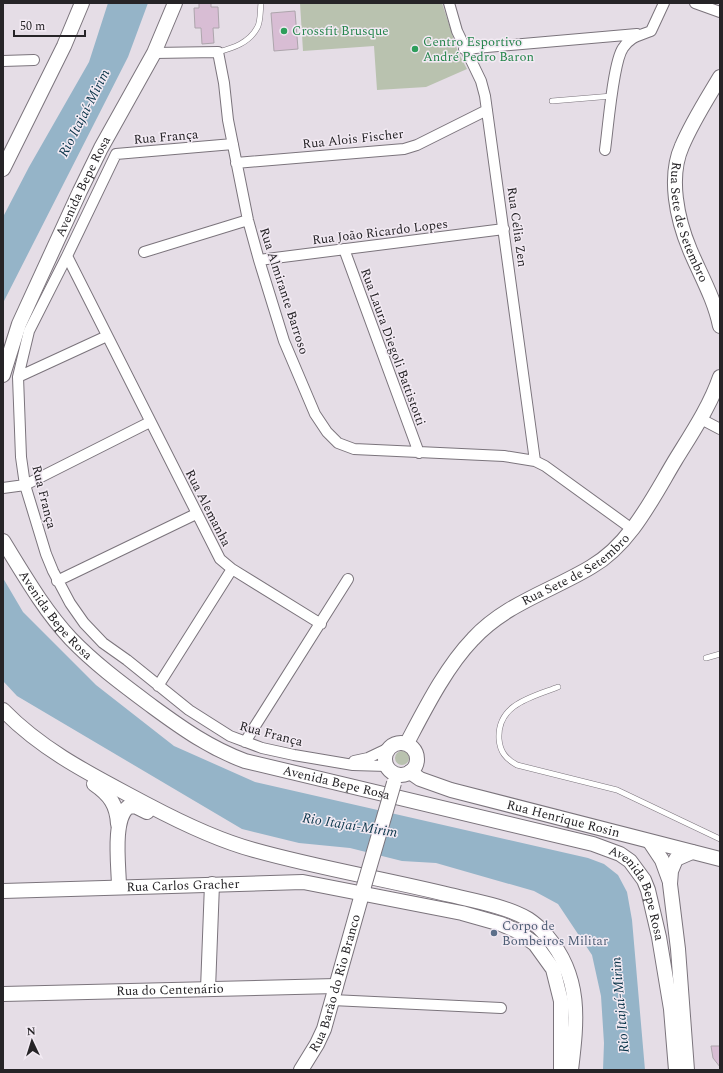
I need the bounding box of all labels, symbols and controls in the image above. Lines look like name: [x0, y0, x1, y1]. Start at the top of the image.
scale bar: [14, 12, 85, 38]
text: 50 m: [20, 17, 45, 36]
place label: Crossfit Brusque: [292, 21, 389, 41]
marker: Crossfit Brusque: [279, 26, 289, 36]
place label: Centro Esportivo André Pedro Baron: [423, 32, 534, 67]
marker: Centro Esportivo André Pedro Baron: [410, 44, 420, 54]
water label: Rio Itajaí-Mirim: [53, 65, 115, 161]
street label: Rua França: [133, 124, 200, 150]
street label: Rua Alois Fischer: [301, 124, 405, 154]
street label: Avenida Bepe Rosa: [50, 132, 116, 240]
street label: Rua Sete de Setembro: [665, 160, 713, 286]
street label: Rua Célia Zen: [501, 186, 533, 269]
street label: Rua João Ricardo Lopes: [311, 214, 449, 250]
street label: Rua Almirante Barroso: [254, 225, 314, 357]
street label: Rua Laura Diegoli Battistotti: [355, 265, 431, 429]
street label: Rua França: [26, 463, 62, 532]
street label: Rua Alemanha: [180, 466, 236, 551]
street label: Rua Sete de Setembro: [518, 529, 635, 611]
street label: Avenida Bepe Rosa: [13, 566, 97, 665]
street label: Rua França: [237, 716, 306, 752]
street label: Avenida Bepe Rosa: [281, 760, 393, 805]
street label: Rua Henrique Rosin: [505, 795, 622, 843]
water label: Rio Itajaí-Mirim: [301, 807, 399, 843]
street label: Avenida Bepe Rosa: [606, 841, 670, 943]
street label: Rua Carlos Gracher: [126, 874, 240, 897]
street label: Rua Barão do Rio Branco: [304, 912, 366, 1056]
place label: Corpo de Bombeiros Militar: [502, 916, 608, 951]
marker: Corpo de Bombeiros Militar: [489, 928, 499, 938]
water label: Rio Itajaí-Mirim: [605, 956, 635, 1054]
street label: Rua do Centenário: [116, 979, 224, 1001]
north arrow: [12, 1021, 52, 1061]
text: N: [26, 1023, 36, 1040]

